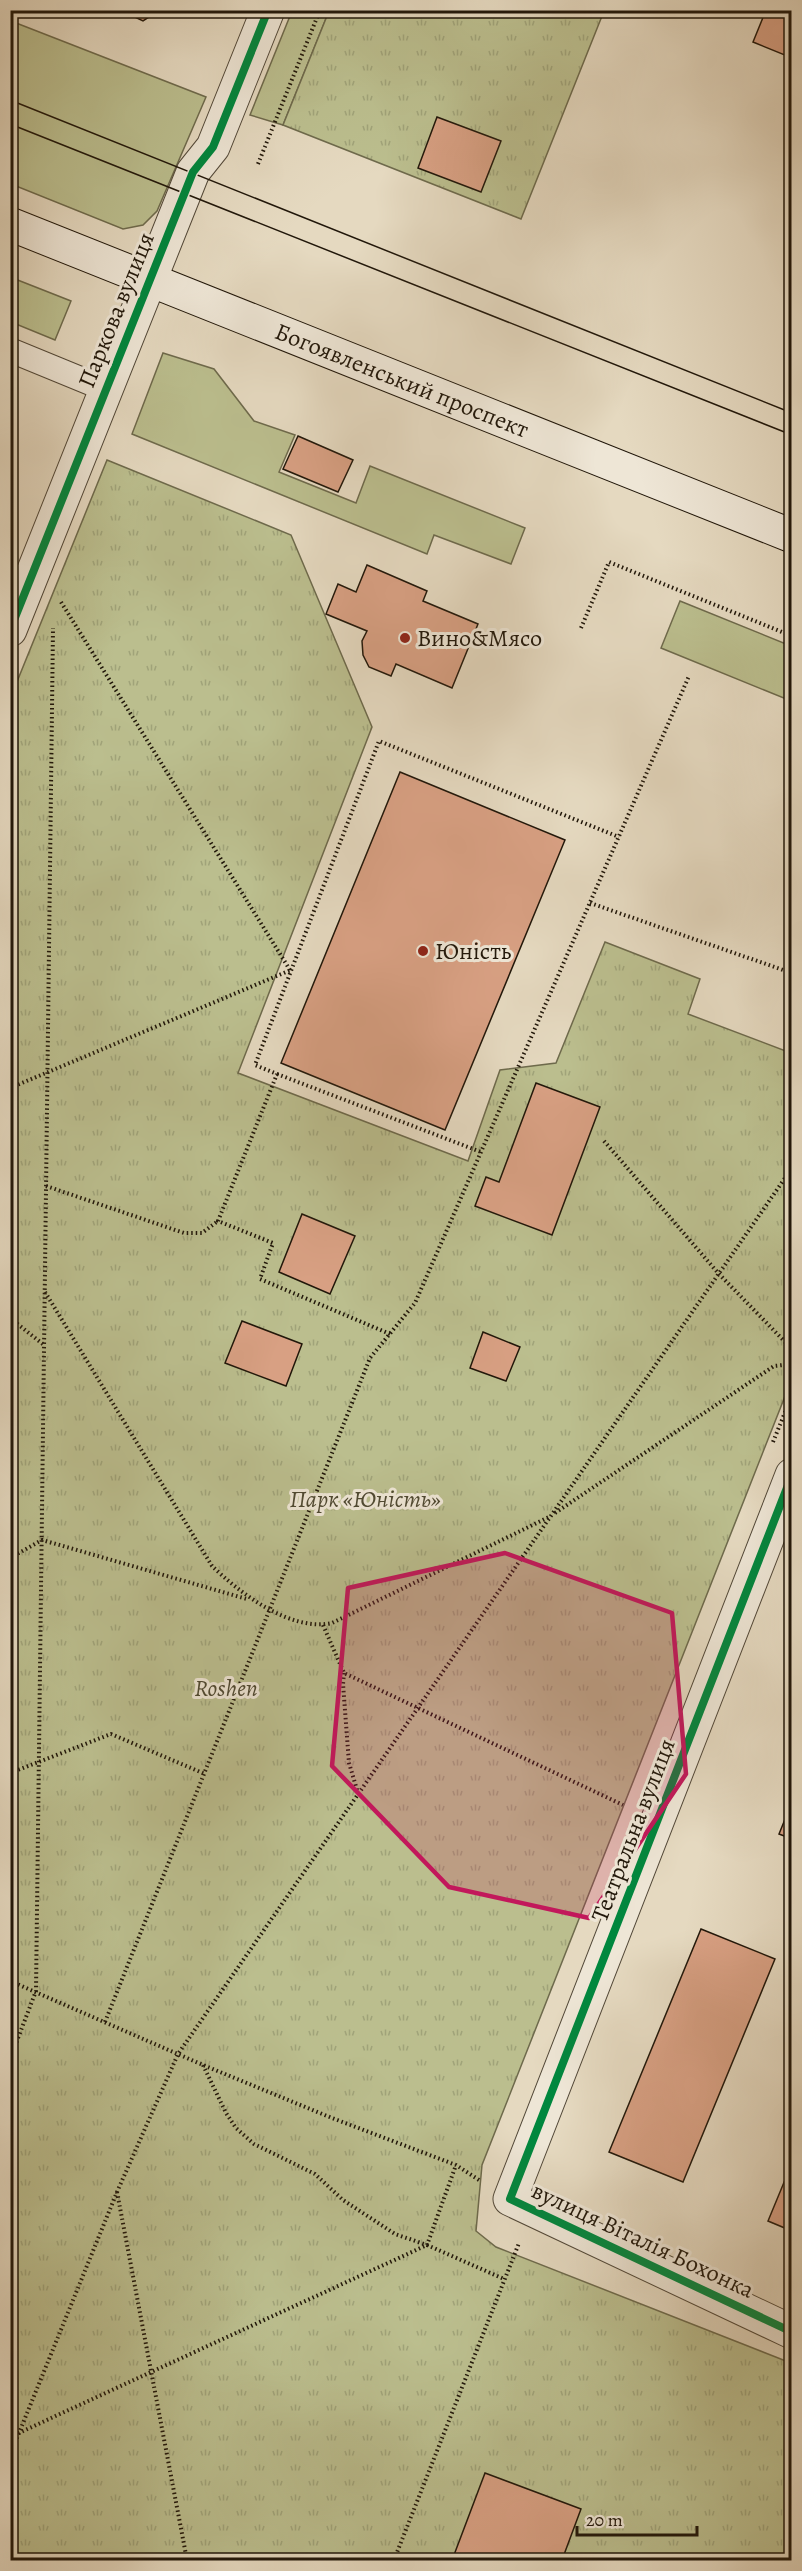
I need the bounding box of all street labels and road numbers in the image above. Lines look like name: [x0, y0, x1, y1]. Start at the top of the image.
street label: Паркова вулиця: [70, 228, 162, 392]
street label: Богоявленський проспект: [270, 315, 534, 446]
street label: Театральна вулиця: [583, 1734, 683, 1926]
street label: вулиця Віталія Бохонка: [527, 2174, 759, 2306]

